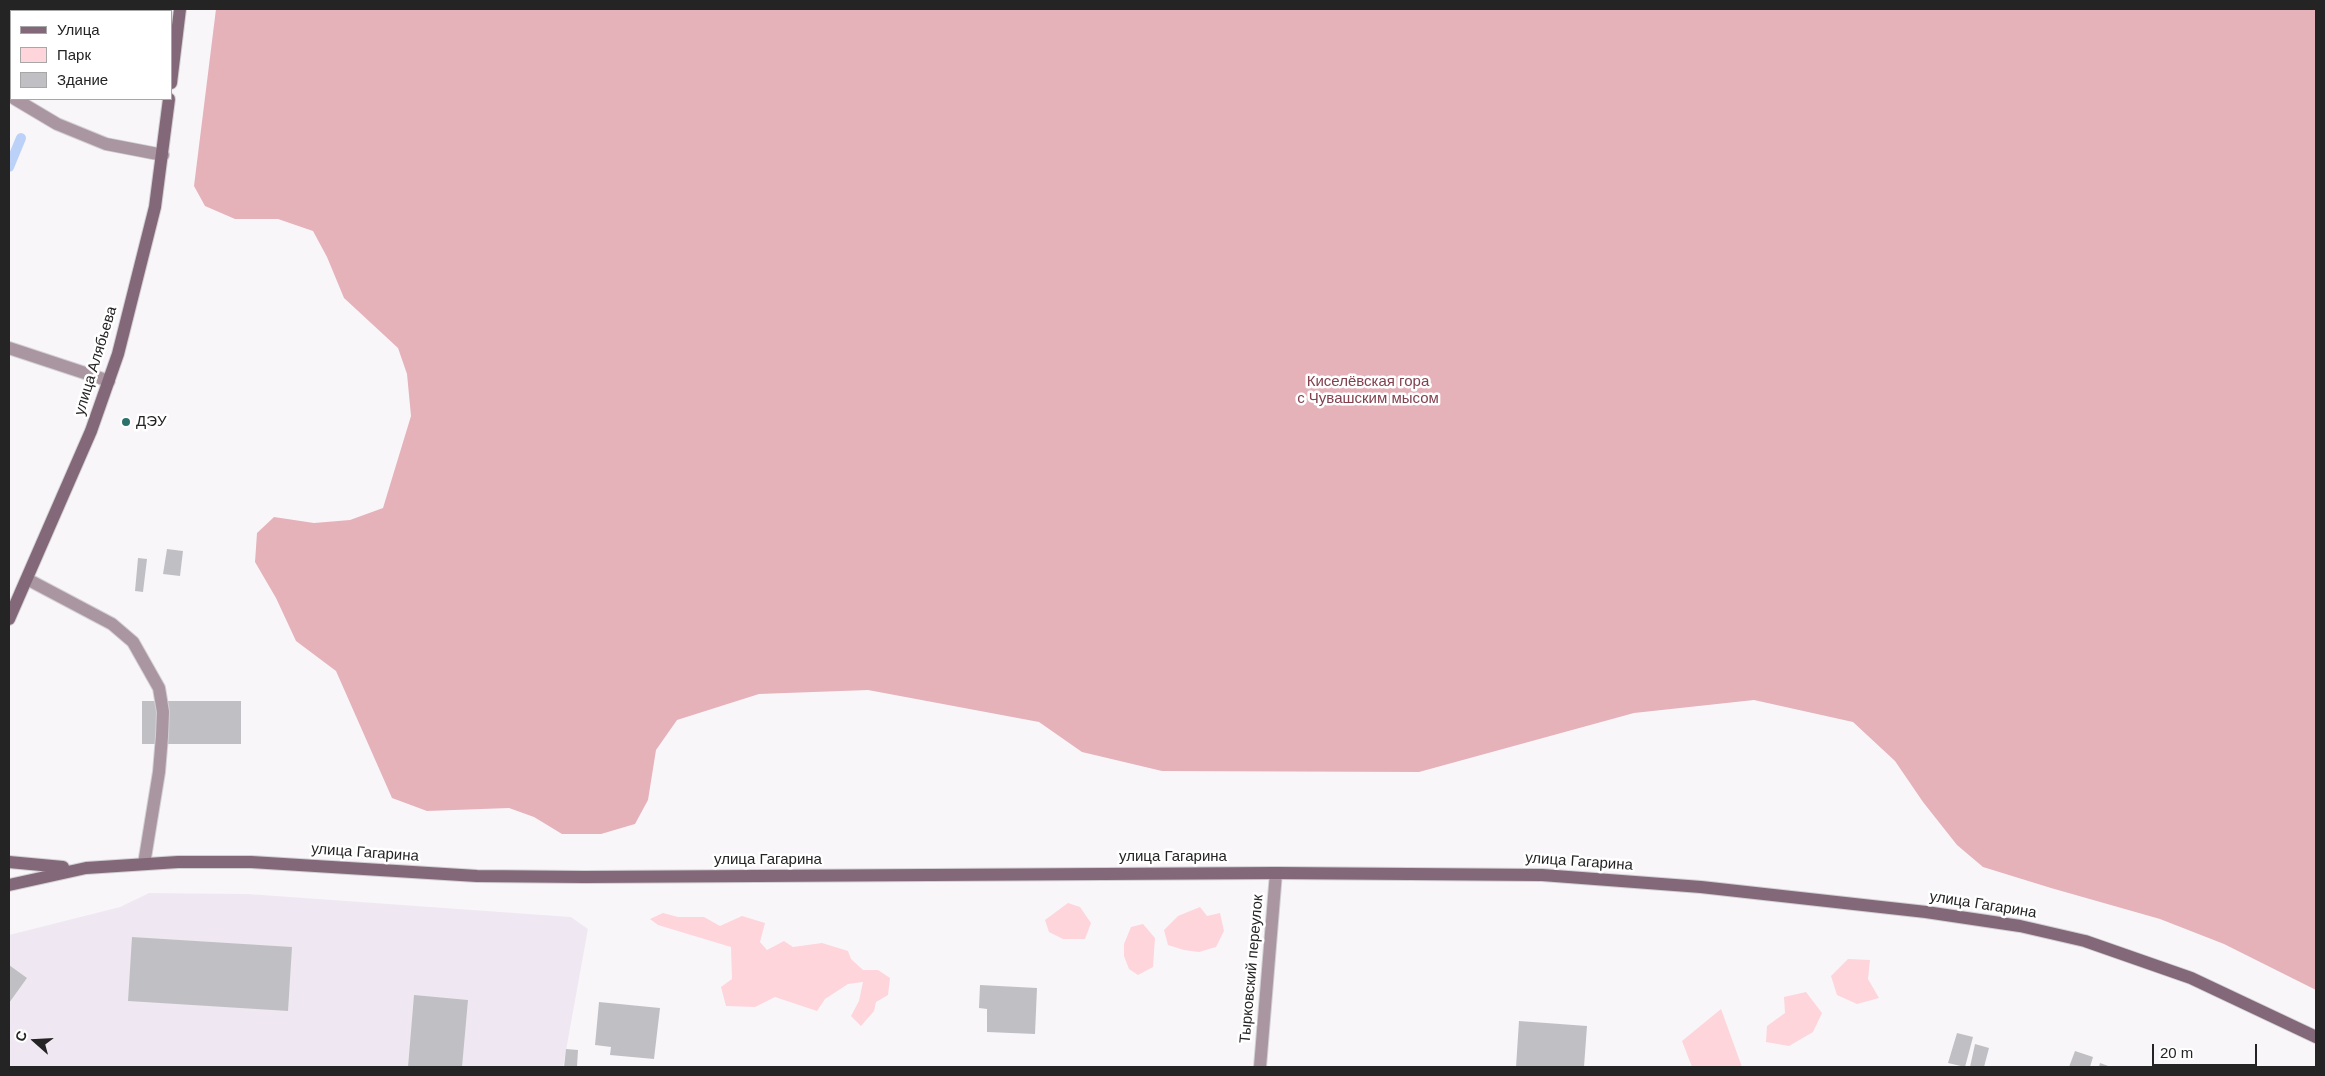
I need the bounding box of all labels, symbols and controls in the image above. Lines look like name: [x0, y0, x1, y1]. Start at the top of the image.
legend: [10, 10, 172, 100]
text: Улица: [57, 21, 100, 38]
text: Парк: [57, 46, 91, 63]
text: Здание: [57, 71, 108, 88]
street label: улица Алябьева: [71, 304, 121, 418]
park label: Киселёвская гора с Чувашским мысом: [1297, 373, 1439, 408]
place label: ДЭУ: [136, 413, 166, 431]
marker: ДЭУ: [120, 416, 132, 428]
street label: улица Гагарина: [311, 840, 419, 866]
street label: улица Гагарина: [1119, 848, 1227, 866]
street label: улица Гагарина: [1525, 849, 1633, 875]
street label: улица Гагарина: [714, 851, 822, 869]
street label: улица Гагарина: [1928, 888, 2038, 922]
street label: Тырковский переулок: [1237, 894, 1267, 1044]
north arrow: [10, 1016, 60, 1066]
text: С: [12, 1029, 30, 1044]
scale bar: [2155, 1034, 2260, 1066]
text: 20 m: [2160, 1044, 2193, 1061]

